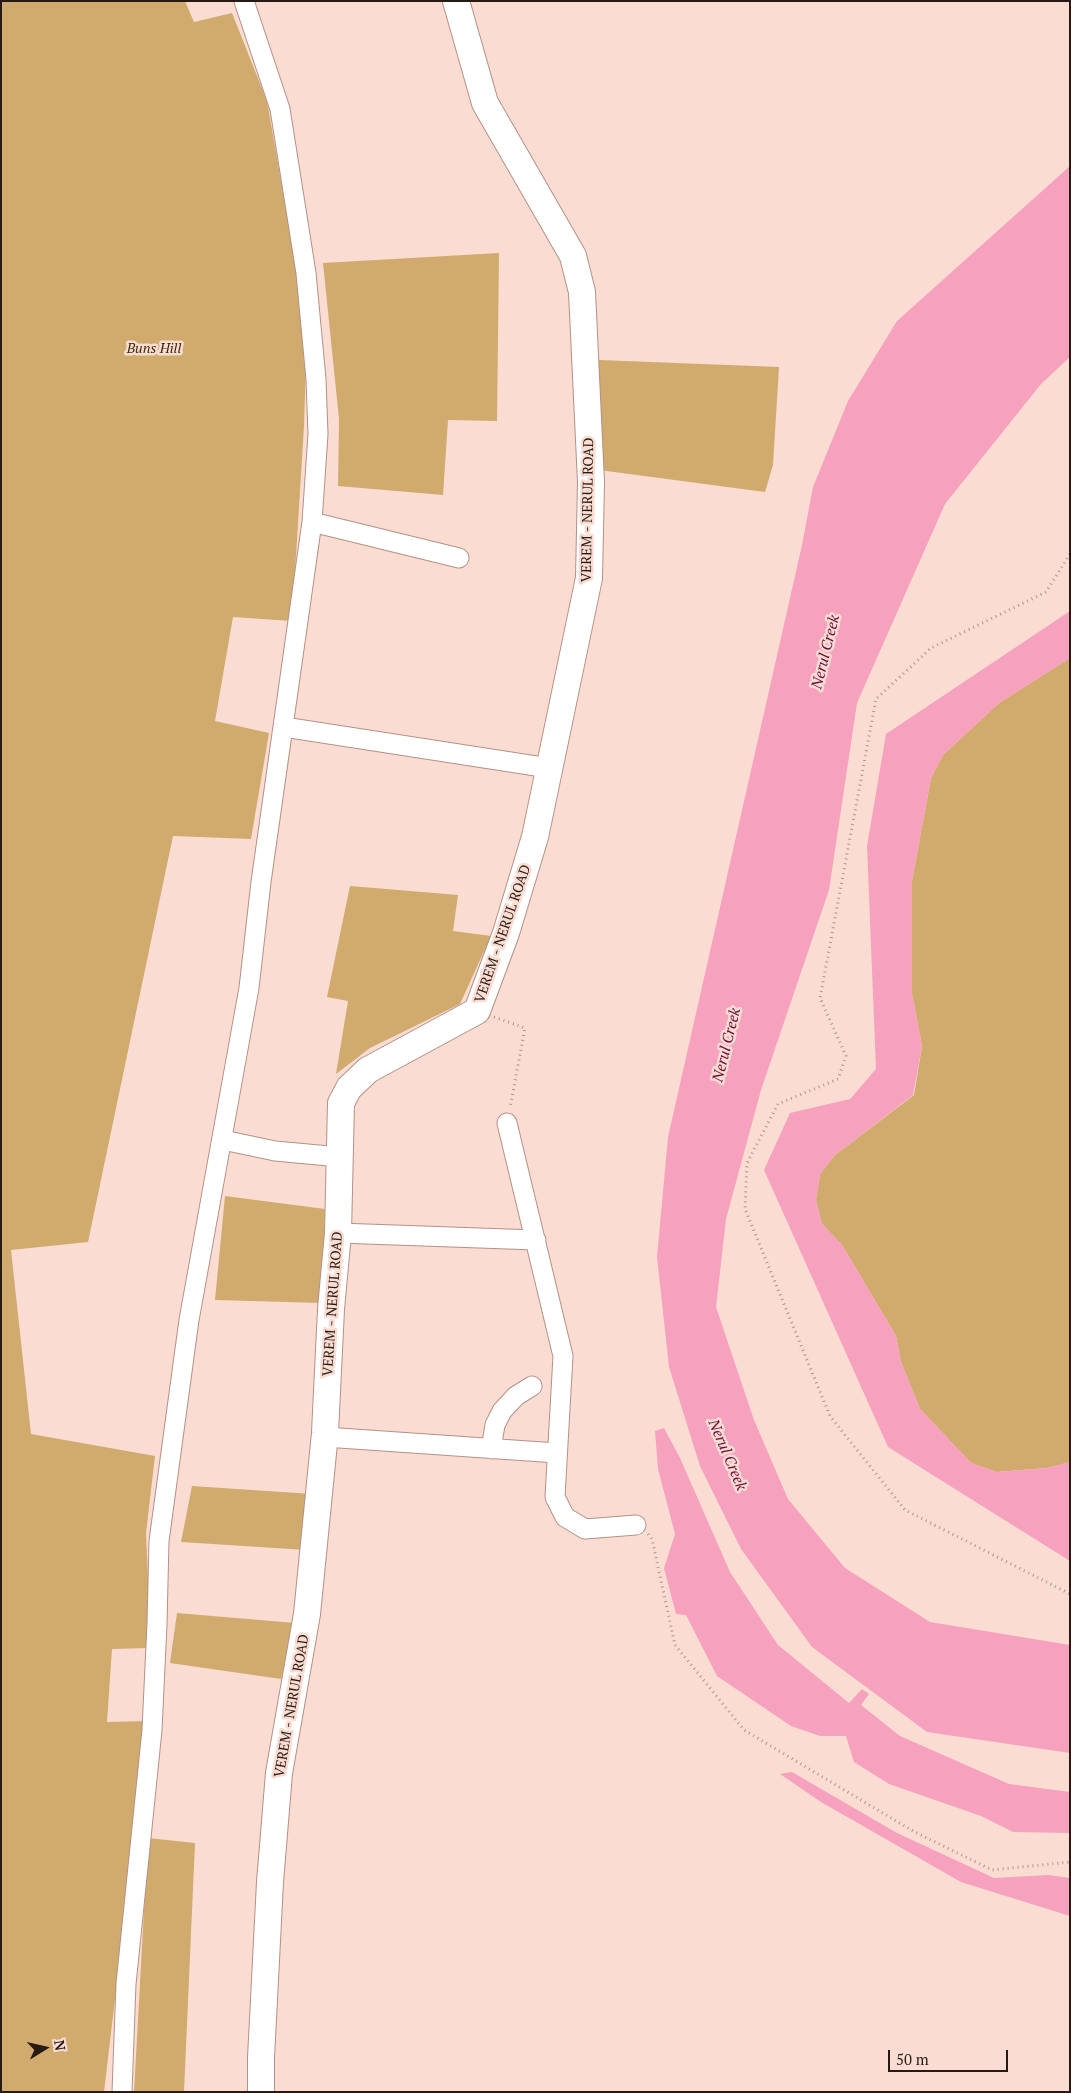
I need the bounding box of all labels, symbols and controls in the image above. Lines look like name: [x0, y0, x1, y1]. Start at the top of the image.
park label: Buns Hill: [127, 341, 181, 357]
street label: VEREM - NERUL ROAD: [578, 437, 598, 583]
water label: Nerul Creek: [808, 613, 844, 691]
street label: VEREM - NERUL ROAD: [471, 863, 535, 1005]
water label: Nerul Creek: [709, 1006, 745, 1084]
street label: VEREM - NERUL ROAD: [320, 1231, 346, 1377]
water label: Nerul Creek: [704, 1417, 750, 1493]
street label: VEREM - NERUL ROAD: [271, 1633, 313, 1779]
north arrow: [20, 2023, 70, 2073]
text: N: [50, 2038, 71, 2052]
scale bar: [891, 2040, 1011, 2072]
text: 50 m: [896, 2049, 929, 2069]

